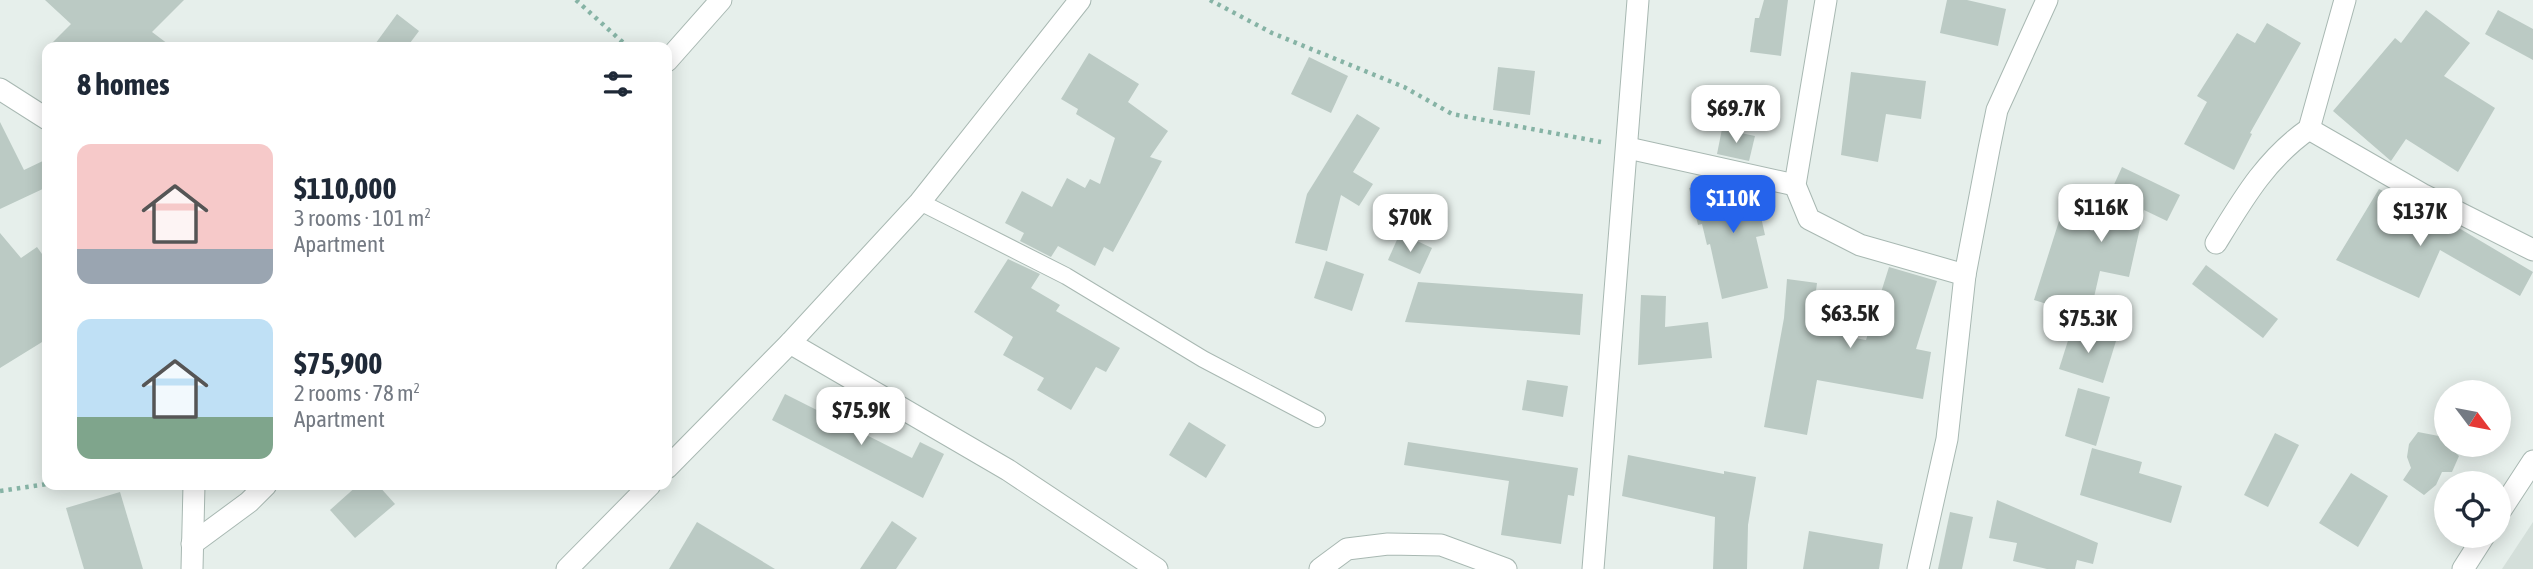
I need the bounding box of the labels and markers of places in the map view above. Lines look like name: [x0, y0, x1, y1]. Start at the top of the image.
pin: $69.7K: [1679, 86, 1793, 145]
pin: $110K: [1684, 176, 1782, 235]
pin: $116K: [2052, 184, 2150, 244]
pin: $137K: [2371, 188, 2469, 248]
pin: $70K: [1369, 194, 1451, 254]
pin: $63.5K: [1793, 290, 1907, 350]
pin: $75.3K: [2031, 296, 2145, 355]
pin: $75.9K: [804, 388, 918, 447]

